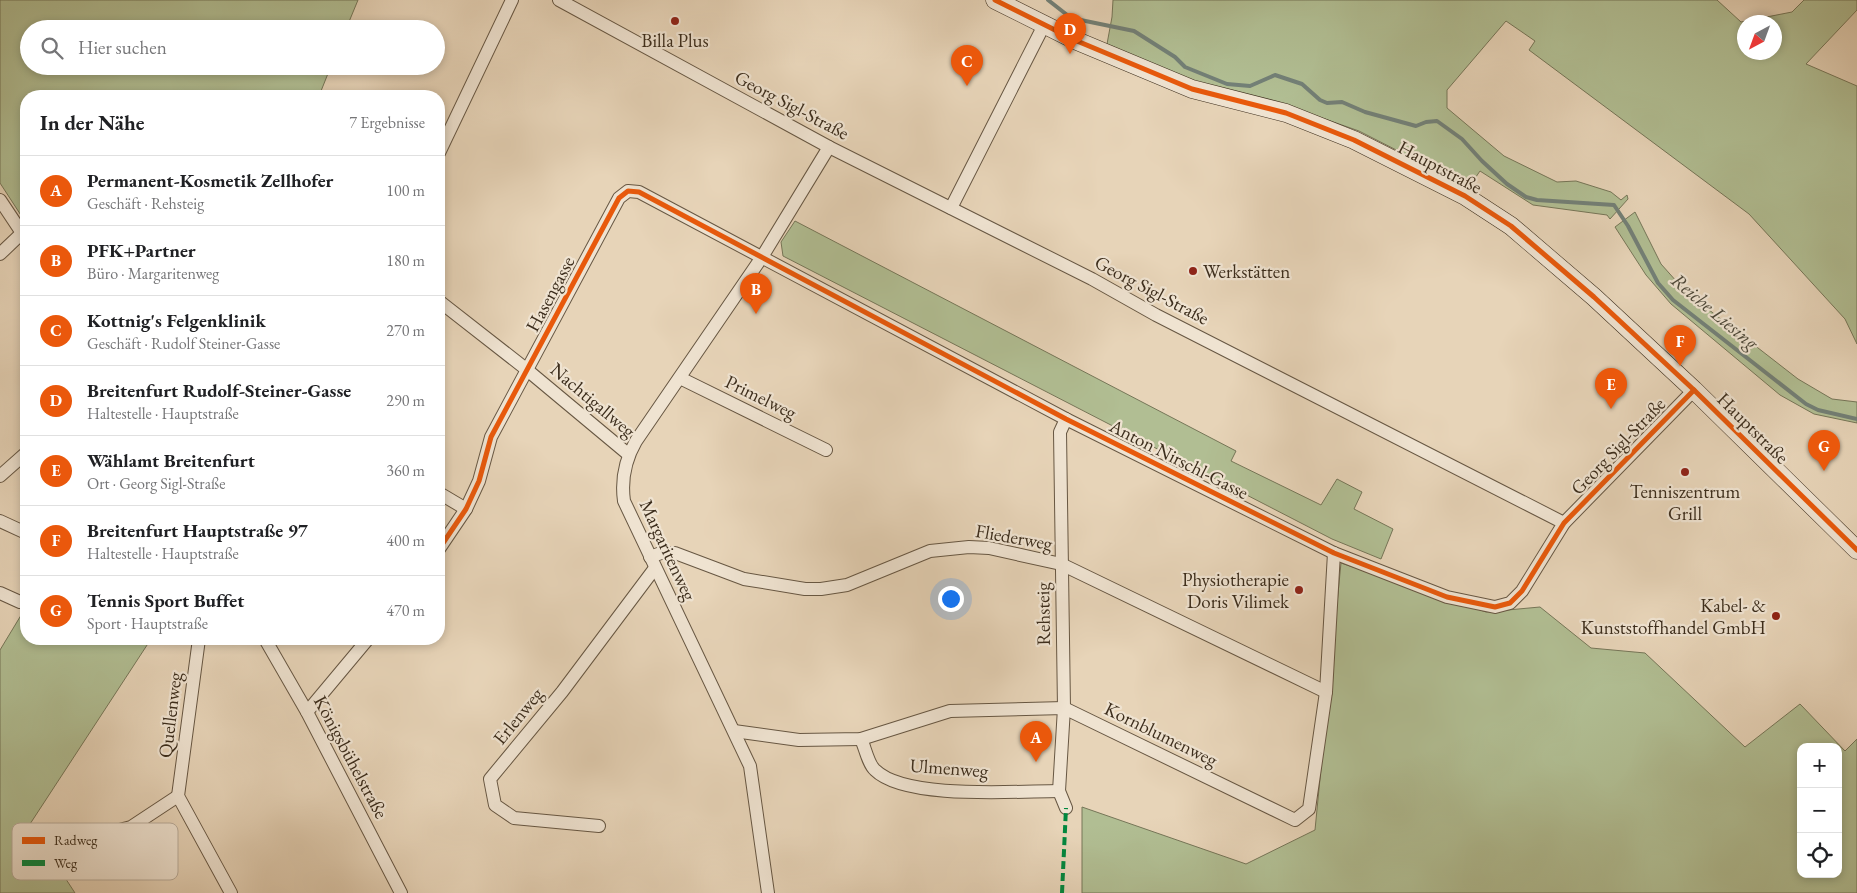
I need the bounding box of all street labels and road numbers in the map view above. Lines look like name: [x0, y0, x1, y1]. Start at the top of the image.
street label: Georg Sigl-Straße: [730, 64, 854, 146]
street label: Hauptstraße: [1394, 134, 1486, 200]
street label: Georg Sigl-Straße: [1090, 249, 1214, 331]
street label: Hasengasse: [520, 252, 580, 336]
street label: Nachtigallweg: [545, 357, 641, 443]
street label: Primelweg: [721, 369, 801, 425]
street label: Hauptstraße: [1712, 387, 1794, 469]
street label: Georg Sigl-Straße: [1565, 392, 1671, 500]
street label: Anton Nirschl-Gasse: [1104, 413, 1253, 505]
street label: Margaritenweg: [634, 495, 703, 605]
street label: Fliederweg: [974, 518, 1055, 556]
street label: Rehsteig: [1030, 581, 1056, 646]
street label: Quellenweg: [152, 670, 188, 759]
street label: Erlenweg: [487, 682, 549, 750]
street label: Königsbühelstraße: [308, 691, 394, 823]
street label: Kornblumenweg: [1100, 696, 1222, 772]
street label: Ulmenweg: [909, 753, 990, 783]

